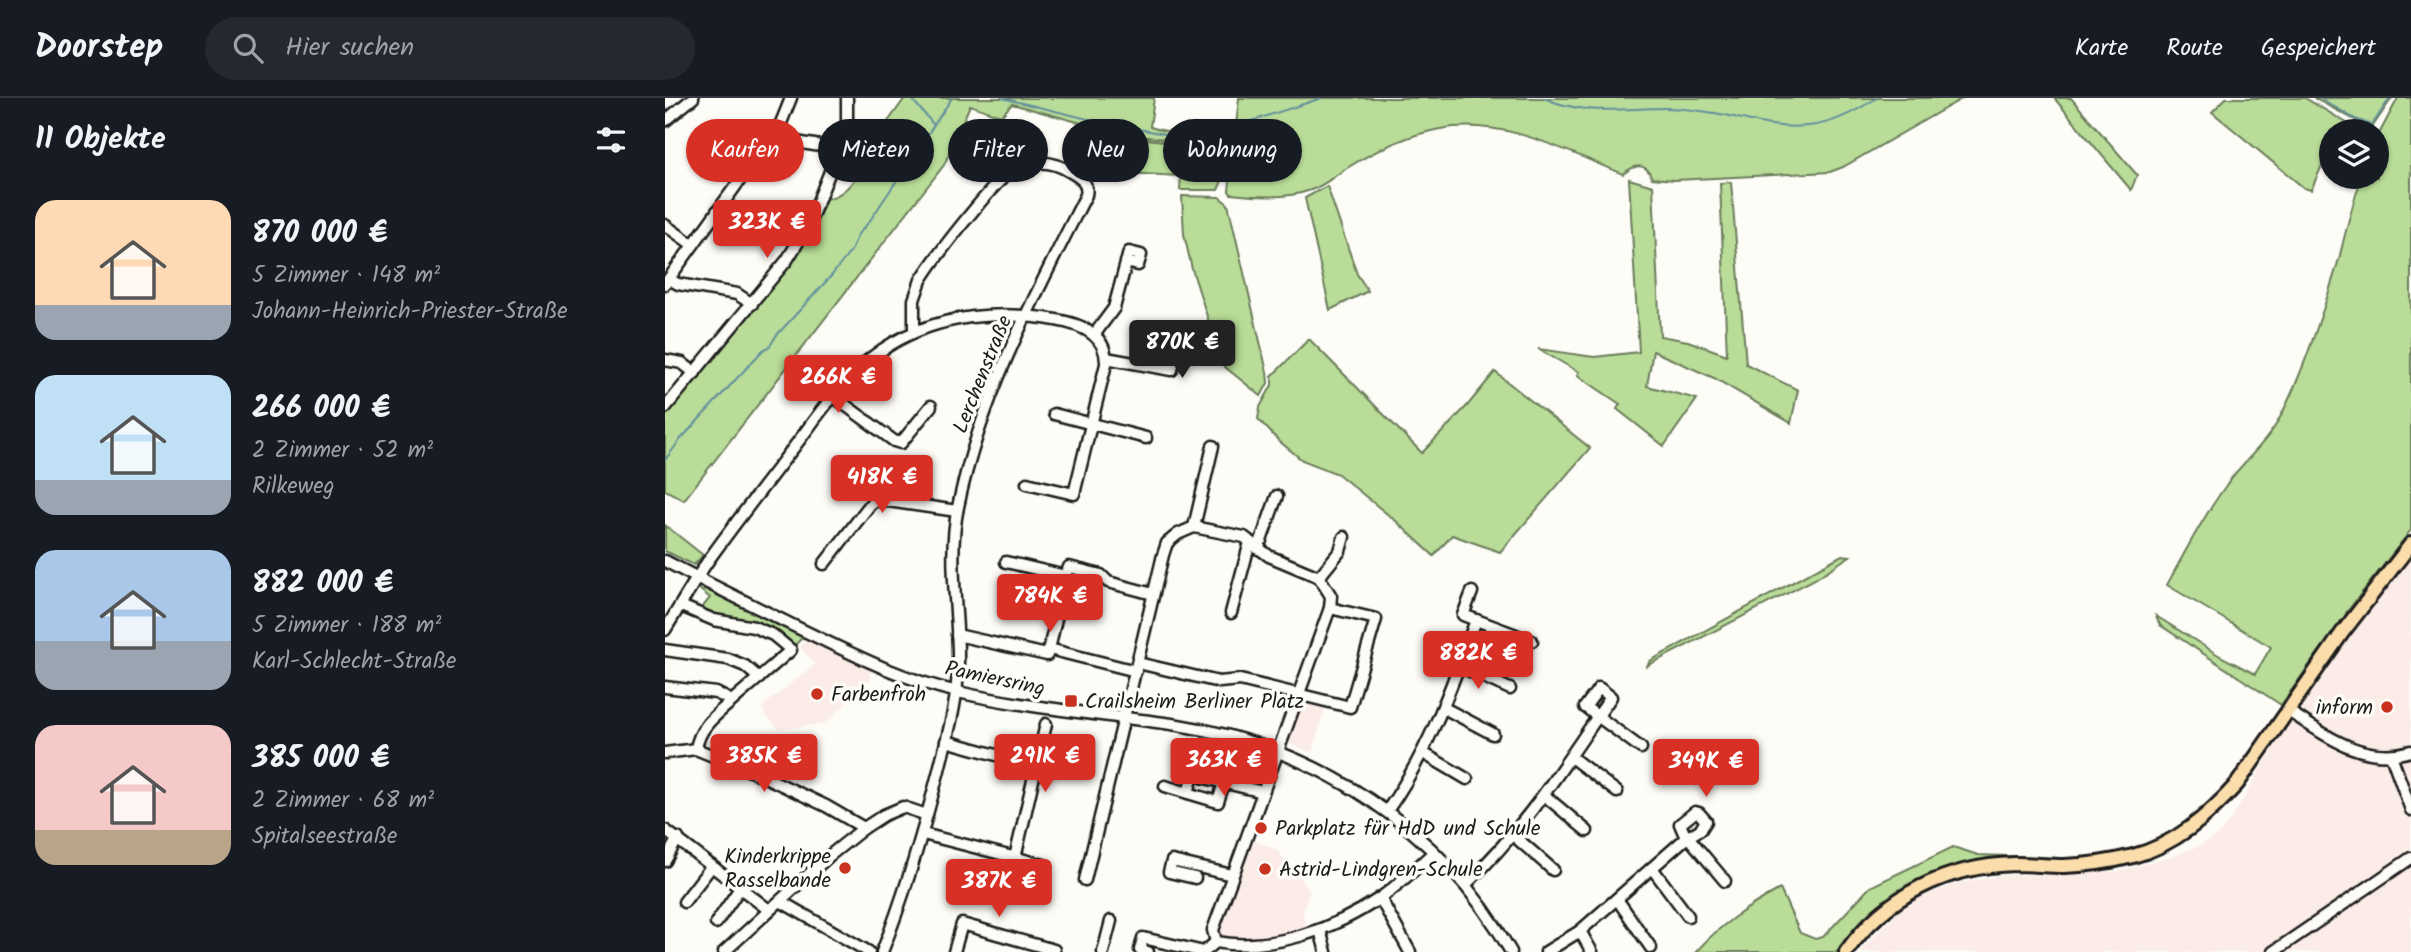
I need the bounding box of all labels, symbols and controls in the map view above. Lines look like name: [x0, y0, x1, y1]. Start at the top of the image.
search box: [205, 17, 695, 80]
text: Doorstep: [35, 22, 163, 75]
text: Hier suchen: [285, 27, 414, 69]
icon: search: [229, 29, 267, 67]
text: Karte: [2075, 29, 2128, 68]
text: Route: [2166, 29, 2223, 68]
text: Gespeichert: [2261, 29, 2376, 68]
text: 11 Objekte: [35, 116, 166, 164]
chip: Kaufen: [686, 119, 804, 182]
chip: Mieten: [818, 119, 934, 182]
chip: Filter: [948, 119, 1048, 182]
chip: Neu: [1062, 119, 1149, 182]
chip: Wohnung: [1163, 119, 1302, 182]
map controls: [2319, 119, 2389, 189]
button: layers: [2319, 119, 2389, 189]
icon: filters: [592, 121, 630, 159]
pin: 323K €: [710, 200, 824, 260]
text: 323K €: [729, 205, 805, 241]
text: 870 000 €: [252, 210, 388, 258]
icon: home: [91, 228, 175, 312]
text: 5 Zimmer · 148 m²: [252, 258, 440, 294]
text: Johann-Heinrich-Priester-Straße: [252, 294, 568, 330]
street label: Lerchenstraße: [945, 310, 1022, 439]
pin: 870K €: [1125, 320, 1239, 380]
text: 870K €: [1145, 325, 1219, 361]
pin: 266K €: [781, 356, 895, 415]
text: 266K €: [800, 360, 876, 396]
text: 266 000 €: [252, 385, 390, 433]
icon: home: [91, 403, 175, 487]
text: 2 Zimmer · 52 m²: [252, 433, 433, 469]
pin: 418K €: [825, 456, 939, 515]
text: 418K €: [847, 460, 917, 496]
text: Rilkeweg: [252, 469, 334, 505]
text: 882 000 €: [252, 560, 393, 608]
pin: 784K €: [993, 574, 1107, 634]
icon: home: [91, 578, 175, 662]
text: 784K €: [1013, 579, 1087, 615]
text: 5 Zimmer · 188 m²: [252, 608, 441, 644]
pin: 882K €: [1421, 632, 1535, 691]
text: 882K €: [1439, 636, 1517, 672]
text: Karl-Schlecht-Straße: [252, 644, 456, 680]
street label: Pamiersring: [942, 653, 1048, 706]
place label: Farbenfroh: [831, 679, 926, 712]
marker: Farbenfroh: [809, 686, 825, 702]
place label: Crailsheim Berliner Platz: [1085, 686, 1304, 719]
place label: inform: [2316, 692, 2373, 725]
marker: Crailsheim Berliner Platz: [1063, 693, 1079, 709]
marker: inform: [2379, 699, 2395, 715]
pin: 385K €: [707, 734, 821, 794]
pin: 291K €: [988, 734, 1102, 794]
text: 385 000 €: [252, 735, 390, 783]
pin: 363K €: [1167, 738, 1281, 798]
text: 385K €: [726, 739, 802, 775]
text: 291K €: [1010, 739, 1080, 775]
pin: 349K €: [1649, 740, 1763, 799]
text: 363K €: [1187, 743, 1261, 779]
text: 349K €: [1669, 744, 1743, 780]
icon: home: [91, 753, 175, 837]
text: 2 Zimmer · 68 m²: [252, 783, 434, 819]
place label: Parkplatz für HdD und Schule: [1275, 813, 1541, 846]
text: Spitalseestraße: [252, 819, 397, 855]
marker: Parkplatz für HdD und Schule: [1253, 820, 1269, 836]
place label: Kinderkrippe Rasselbande: [724, 841, 832, 898]
place label: Astrid-Lindgren-Schule: [1279, 854, 1483, 887]
marker: Kinderkrippe Rasselbande: [837, 860, 853, 876]
pin: 387K €: [942, 860, 1056, 919]
marker: Astrid-Lindgren-Schule: [1257, 861, 1273, 877]
text: 387K €: [962, 864, 1036, 900]

